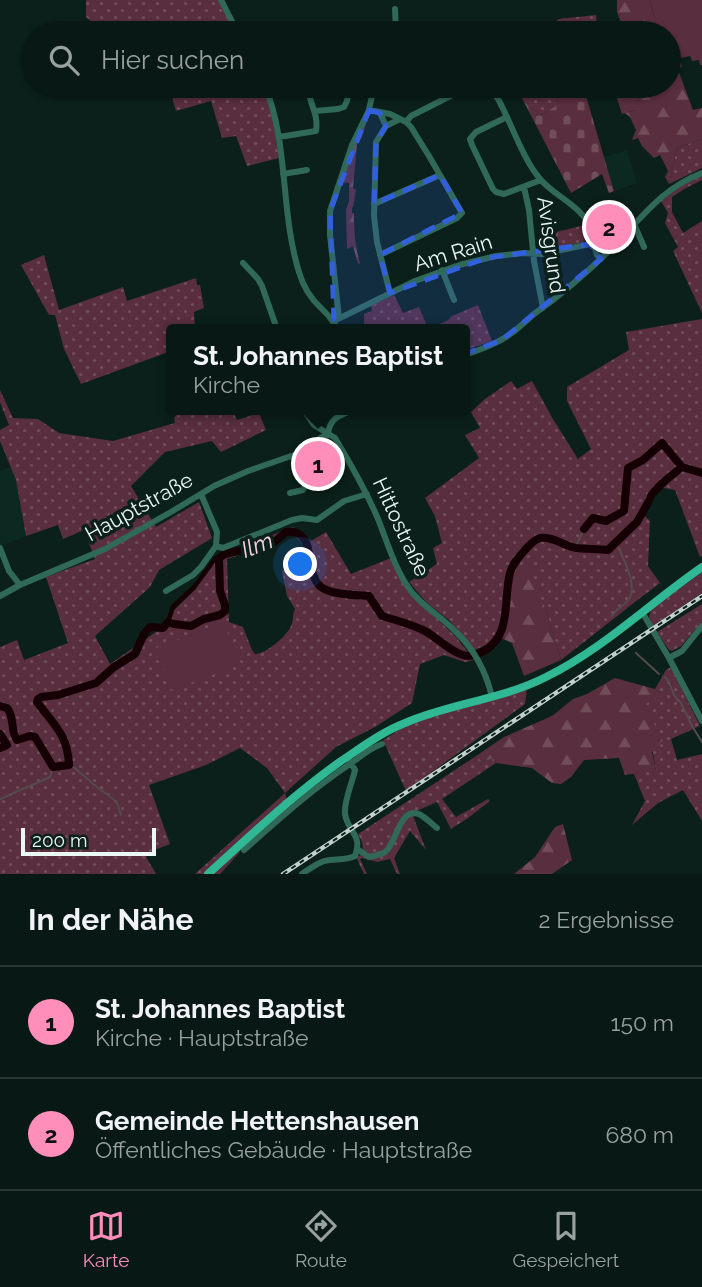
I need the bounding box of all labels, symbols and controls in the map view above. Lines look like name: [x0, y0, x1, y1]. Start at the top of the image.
search box: [21, 21, 681, 98]
icon: search: [45, 41, 83, 79]
text: Hier suchen: [101, 45, 244, 75]
street label: Avisgrund: [532, 195, 571, 295]
pin: 2: [586, 201, 632, 253]
street label: Am Rain: [411, 229, 495, 276]
popup: [166, 324, 470, 415]
text: St. Johannes Baptist: [193, 341, 443, 371]
text: Kirche: [193, 371, 260, 398]
pin: 1: [295, 438, 341, 490]
street label: Hauptstraße: [81, 467, 197, 546]
street label: Hittostraße: [368, 473, 435, 580]
water label: Ilm: [237, 526, 277, 563]
your location: [283, 547, 317, 581]
scale bar: [21, 825, 156, 857]
text: 200 m: [32, 829, 87, 851]
text: In der Nähe: [28, 902, 193, 937]
text: 2 Ergebnisse: [538, 906, 674, 933]
text: St. Johannes Baptist: [95, 994, 345, 1024]
text: 1: [45, 1009, 57, 1036]
text: 150 m: [611, 1009, 674, 1036]
text: Kirche · Hauptstraße: [95, 1024, 308, 1051]
text: Gemeinde Hettenshausen: [95, 1106, 419, 1136]
text: 2: [45, 1121, 57, 1148]
text: 680 m: [605, 1121, 674, 1148]
text: Öffentliches Gebäude · Hauptstraße: [95, 1136, 472, 1163]
tab: Karte: [83, 1207, 129, 1271]
tab: Route: [295, 1207, 347, 1271]
tab: Gespeichert: [513, 1207, 619, 1271]

